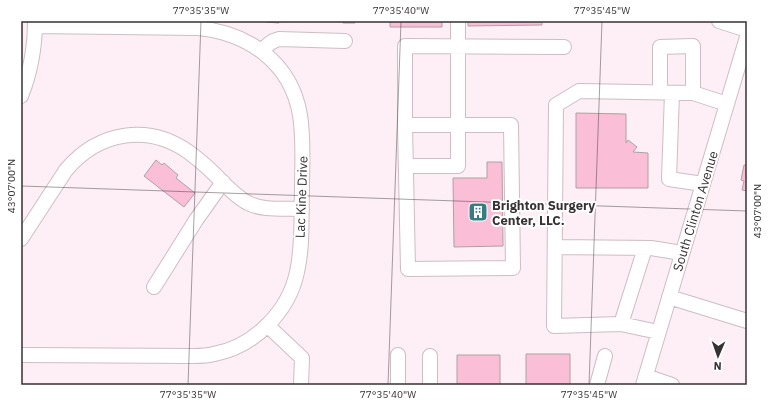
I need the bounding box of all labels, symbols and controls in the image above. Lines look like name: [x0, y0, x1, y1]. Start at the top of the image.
text: 77°35'35"W: [173, 4, 229, 17]
text: 77°35'40"W: [373, 4, 429, 17]
text: 77°35'45"W: [574, 4, 630, 17]
street label: South Clinton Avenue: [669, 149, 722, 273]
street label: Lac Kine Drive: [292, 156, 311, 238]
text: 43°07'00"N: [5, 159, 18, 213]
text: 43°07'00"N: [751, 184, 764, 238]
place label: Brighton Surgery Center, LLC.: [492, 197, 595, 229]
building icon: Brighton Surgery Center, LLC.: [467, 201, 489, 223]
north arrow: [698, 336, 738, 376]
text: N: [713, 359, 722, 373]
text: 77°35'35"W: [160, 388, 216, 401]
text: 77°35'40"W: [360, 388, 416, 401]
text: 77°35'45"W: [561, 388, 617, 401]

